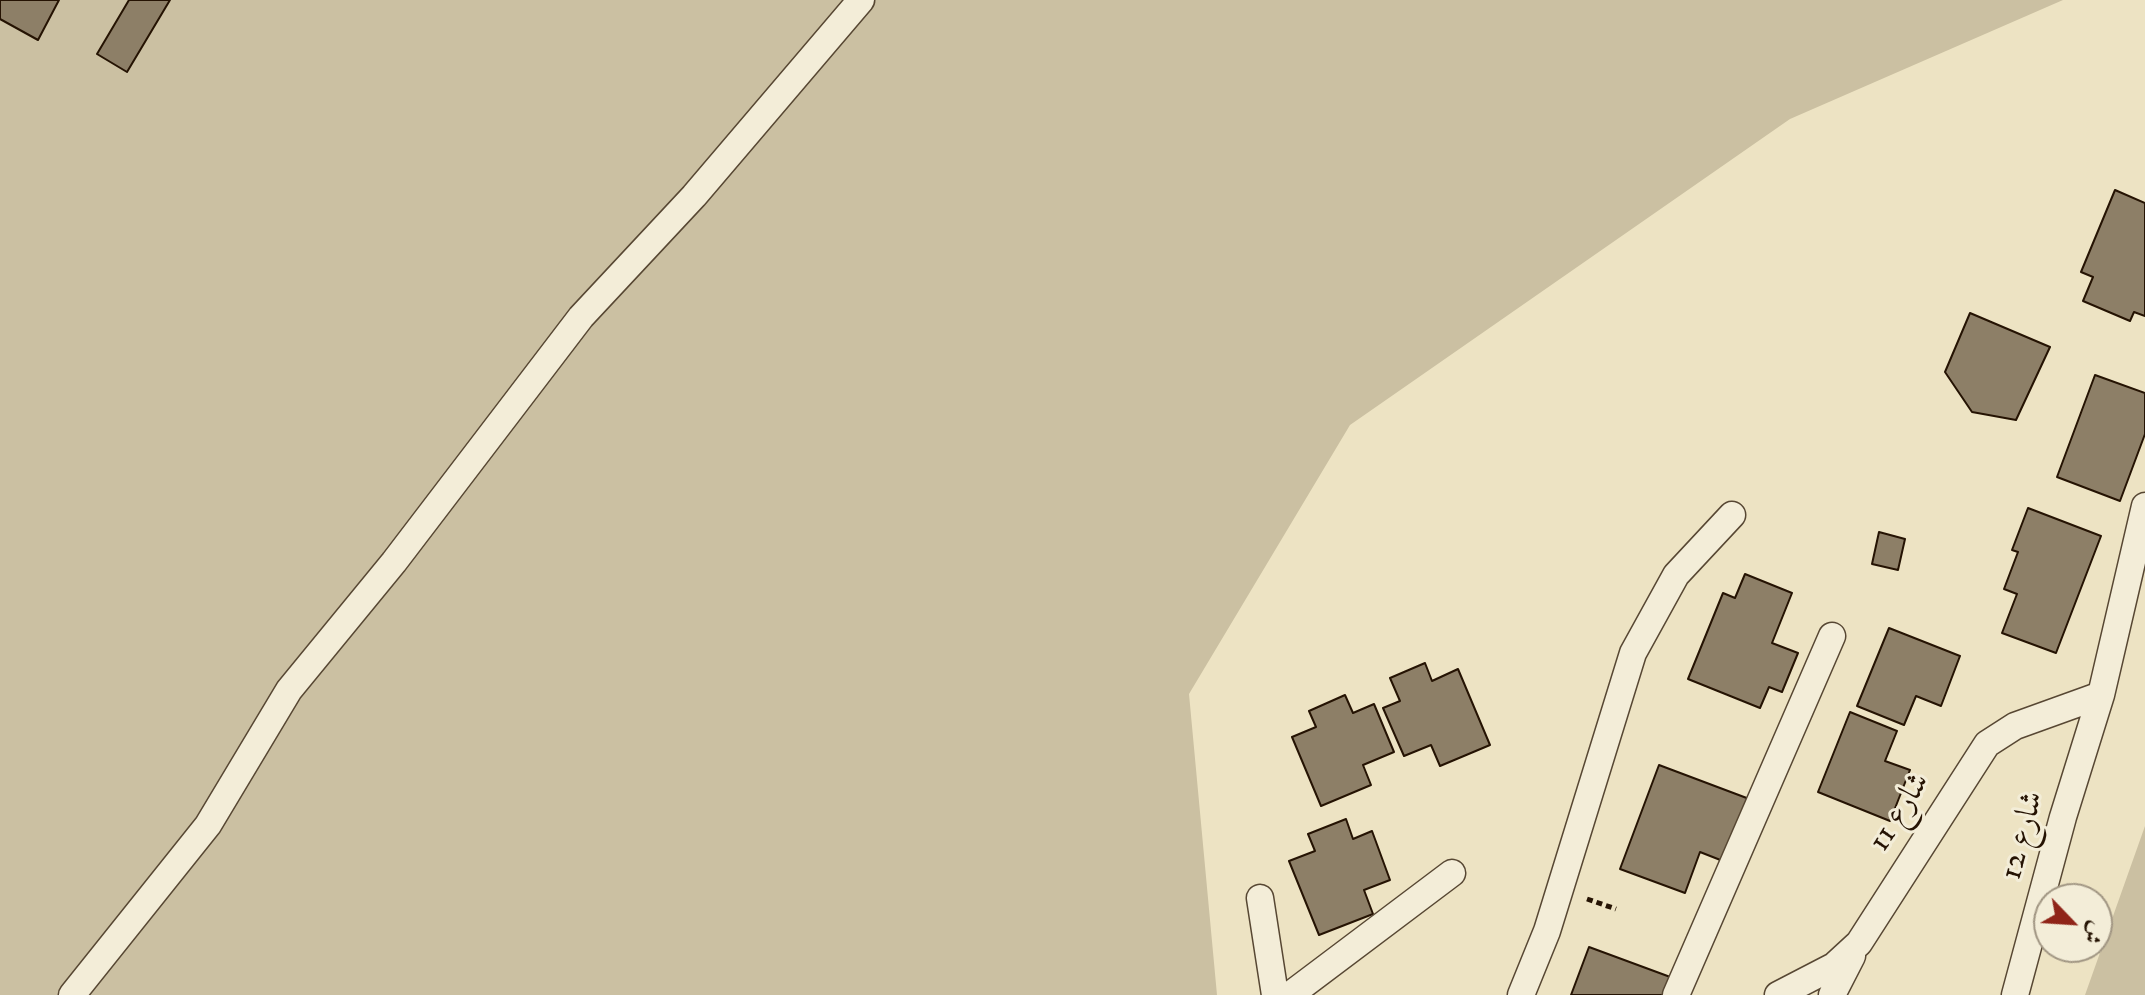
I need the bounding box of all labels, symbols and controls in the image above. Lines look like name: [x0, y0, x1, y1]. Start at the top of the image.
street label: شارع 11: [1862, 766, 1940, 860]
street label: شارع 12: [1994, 788, 2054, 884]
north arrow: [2033, 883, 2113, 963]
text: ش: [2077, 917, 2110, 948]

